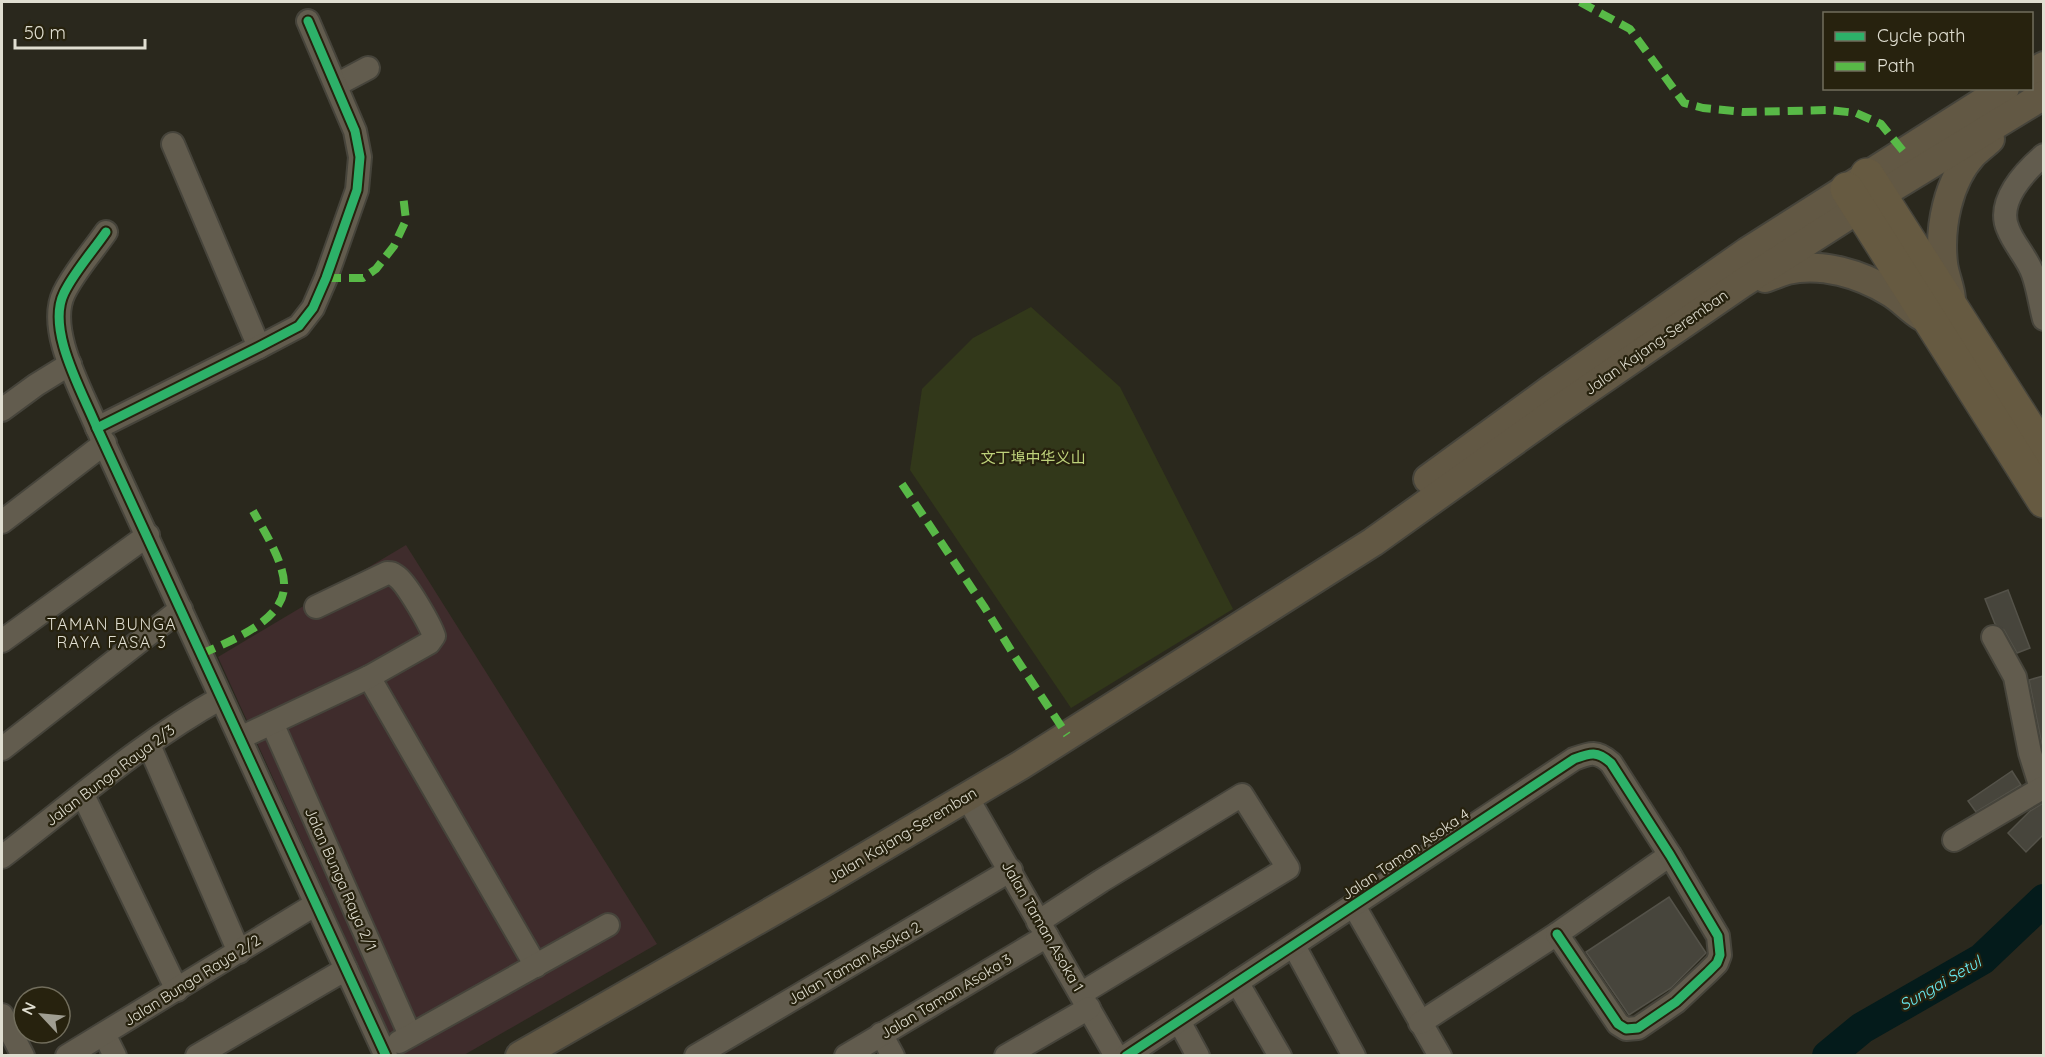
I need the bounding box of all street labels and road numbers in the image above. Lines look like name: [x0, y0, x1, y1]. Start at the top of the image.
street label: Jalan Kajang-Seremban: [1581, 285, 1731, 399]
street label: Jalan Bunga Raya 2/3: [41, 720, 179, 830]
street label: Jalan Kajang-Seremban: [824, 783, 980, 887]
street label: Jalan Bunga Raya 2/1: [301, 804, 381, 954]
street label: Jalan Taman Asoka 4: [1337, 804, 1473, 904]
street label: Jalan Taman Asoka 1: [998, 857, 1088, 995]
street label: Jalan Taman Asoka 2: [784, 917, 924, 1009]
street label: Jalan Bunga Raya 2/2: [120, 930, 264, 1030]
street label: Jalan Taman Asoka 3: [877, 949, 1015, 1043]

